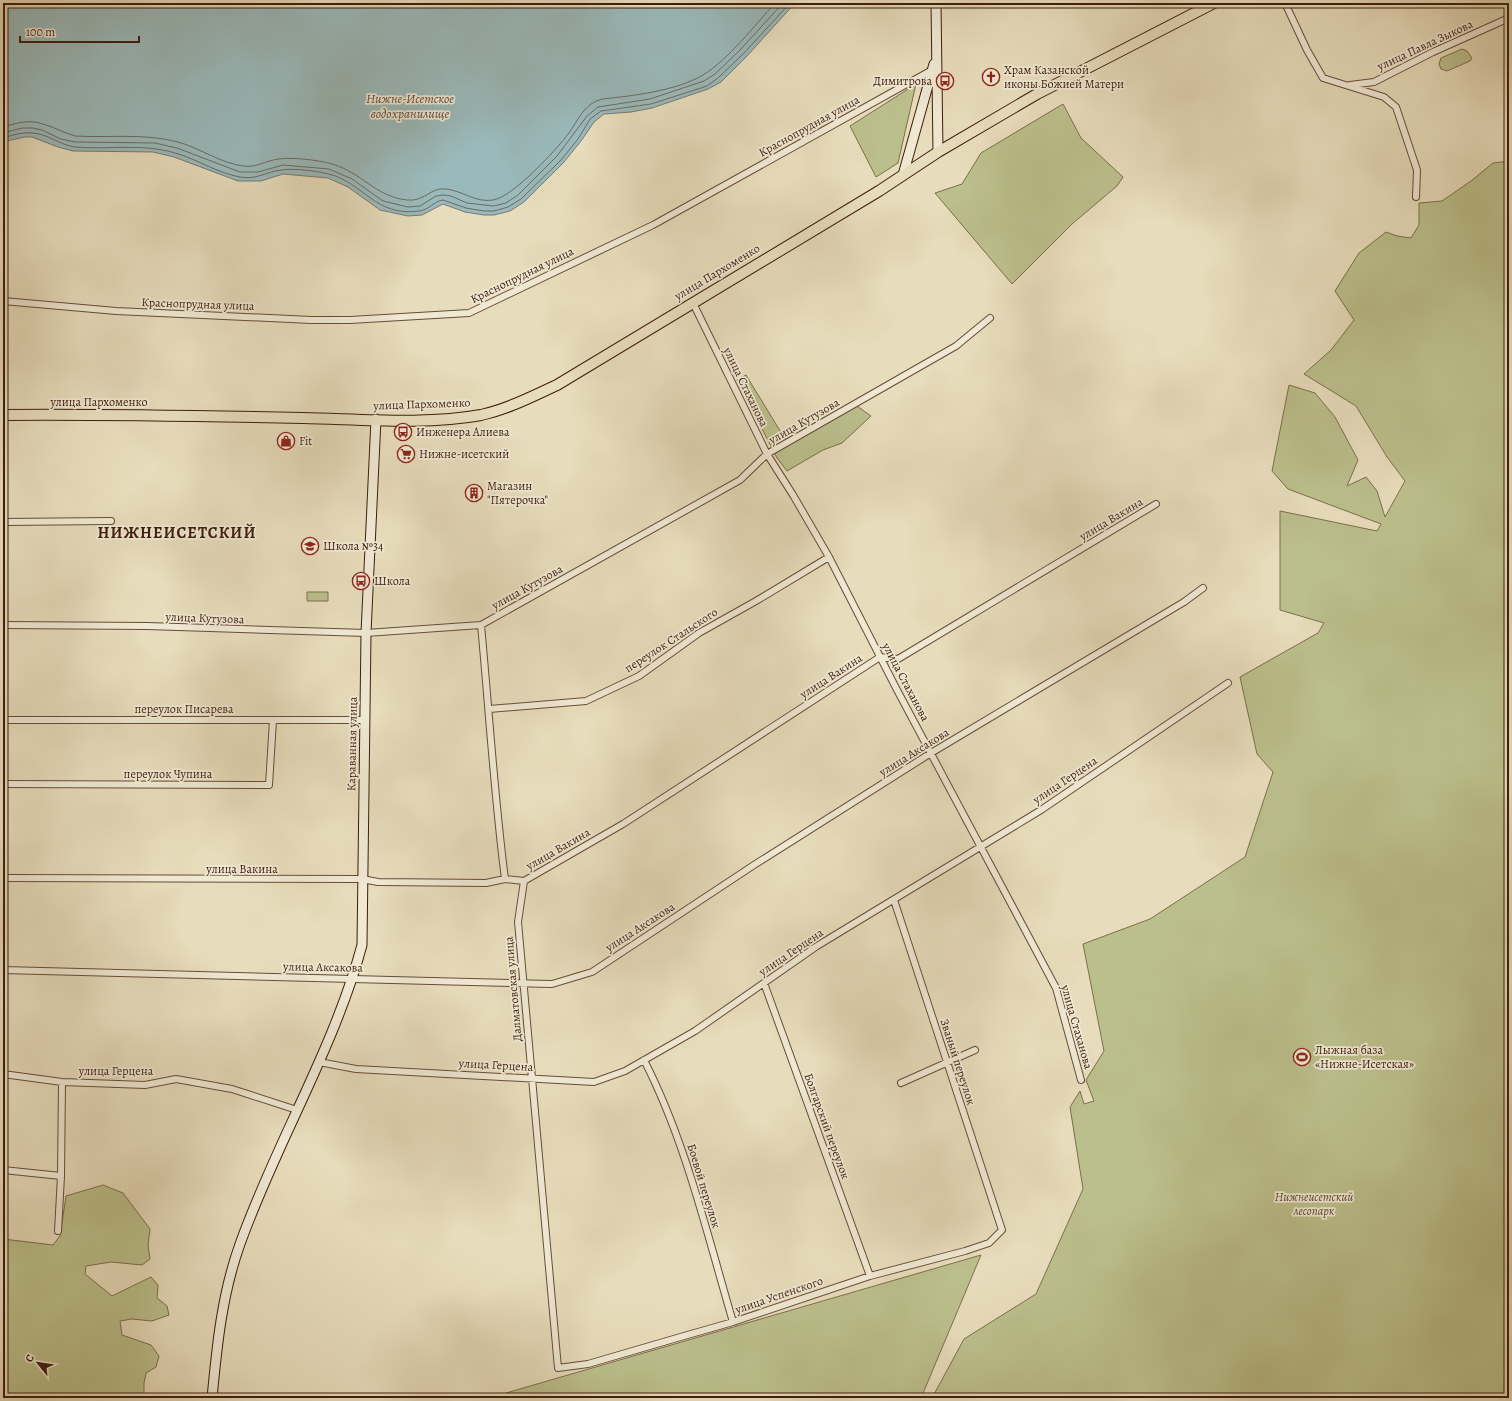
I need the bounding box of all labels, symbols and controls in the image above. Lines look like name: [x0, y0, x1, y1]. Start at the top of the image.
street label: улица Павла Зыкова: [1374, 16, 1476, 75]
scale bar: [20, 18, 139, 44]
text: 100 m: [26, 24, 55, 40]
place label: Храм Казанской иконы Божией Матери: [1004, 62, 1124, 92]
church icon: Храм Казанской иконы Божией Матери: [981, 67, 1001, 87]
bus stop icon: Димитрова: [935, 71, 955, 91]
place label: Димитрова: [873, 73, 932, 89]
water label: Нижне-Исетское водохранилище: [366, 90, 454, 122]
street label: Краснопрудная улица: [756, 91, 863, 160]
street label: улица Пархоменко: [670, 240, 763, 304]
street label: Краснопрудная улица: [468, 243, 577, 307]
street label: Краснопрудная улица: [141, 294, 255, 314]
street label: улица Стаханова: [719, 344, 772, 430]
street label: улица Пархоменко: [49, 394, 148, 410]
street label: улица Пархоменко: [372, 394, 471, 414]
street label: улица Кутузова: [765, 394, 843, 448]
bus stop icon: Инженера Алиева: [393, 422, 413, 442]
place label: Инженера Алиева: [416, 424, 510, 440]
shop icon: Fit: [276, 431, 296, 451]
place label: Fit: [299, 433, 312, 449]
supermarket icon: Нижне-исетский: [396, 444, 416, 464]
place label: Нижне-исетский: [419, 446, 509, 462]
place label: Магазин "Пятерочка": [487, 478, 548, 508]
building icon: Магазин "Пятерочка": [464, 483, 484, 503]
street label: улица Вакина: [1075, 493, 1146, 545]
district label: НИЖНЕИСЕТСКИЙ: [98, 522, 256, 544]
school or university icon: Школа №34: [300, 536, 320, 556]
place label: Школа №34: [323, 538, 384, 554]
street label: улица Кутузова: [488, 561, 566, 614]
bus stop icon: Школа: [351, 571, 371, 591]
place label: Школа: [374, 573, 411, 589]
street label: переулок Стальского: [621, 604, 721, 676]
street label: улица Кутузова: [164, 609, 245, 627]
street label: улица Стаханова: [878, 639, 934, 725]
street label: улица Вакина: [796, 650, 866, 703]
street label: Караванная улица: [343, 696, 361, 791]
street label: переулок Писарева: [134, 701, 234, 717]
street label: улица Аксакова: [875, 724, 952, 780]
street label: улица Герцена: [1029, 752, 1101, 808]
street label: переулок Чупина: [124, 766, 213, 782]
street label: улица Вакина: [522, 824, 593, 874]
street label: улица Вакина: [205, 861, 278, 877]
street label: улица Аксакова: [601, 898, 678, 956]
street label: улица Герцена: [755, 924, 827, 980]
street label: Далматовская улица: [500, 935, 526, 1042]
street label: улица Аксакова: [282, 958, 363, 976]
street label: улица Стаханова: [1057, 982, 1097, 1071]
street label: Званый переулок: [937, 1017, 979, 1107]
place label: Лыжная база «Нижне-Исетская»: [1315, 1042, 1414, 1072]
sports icon: Лыжная база «Нижне-Исетская»: [1292, 1047, 1312, 1067]
street label: улица Герцена: [457, 1055, 534, 1075]
street label: улица Герцена: [78, 1063, 154, 1079]
street label: Болгарский переулок: [800, 1071, 854, 1181]
street label: Боевой переулок: [684, 1142, 724, 1230]
park label: Нижнеисетский лесопарк: [1275, 1189, 1353, 1219]
street label: улица Успенского: [732, 1272, 825, 1318]
north arrow: [18, 1343, 58, 1383]
text: С: [22, 1351, 38, 1365]

